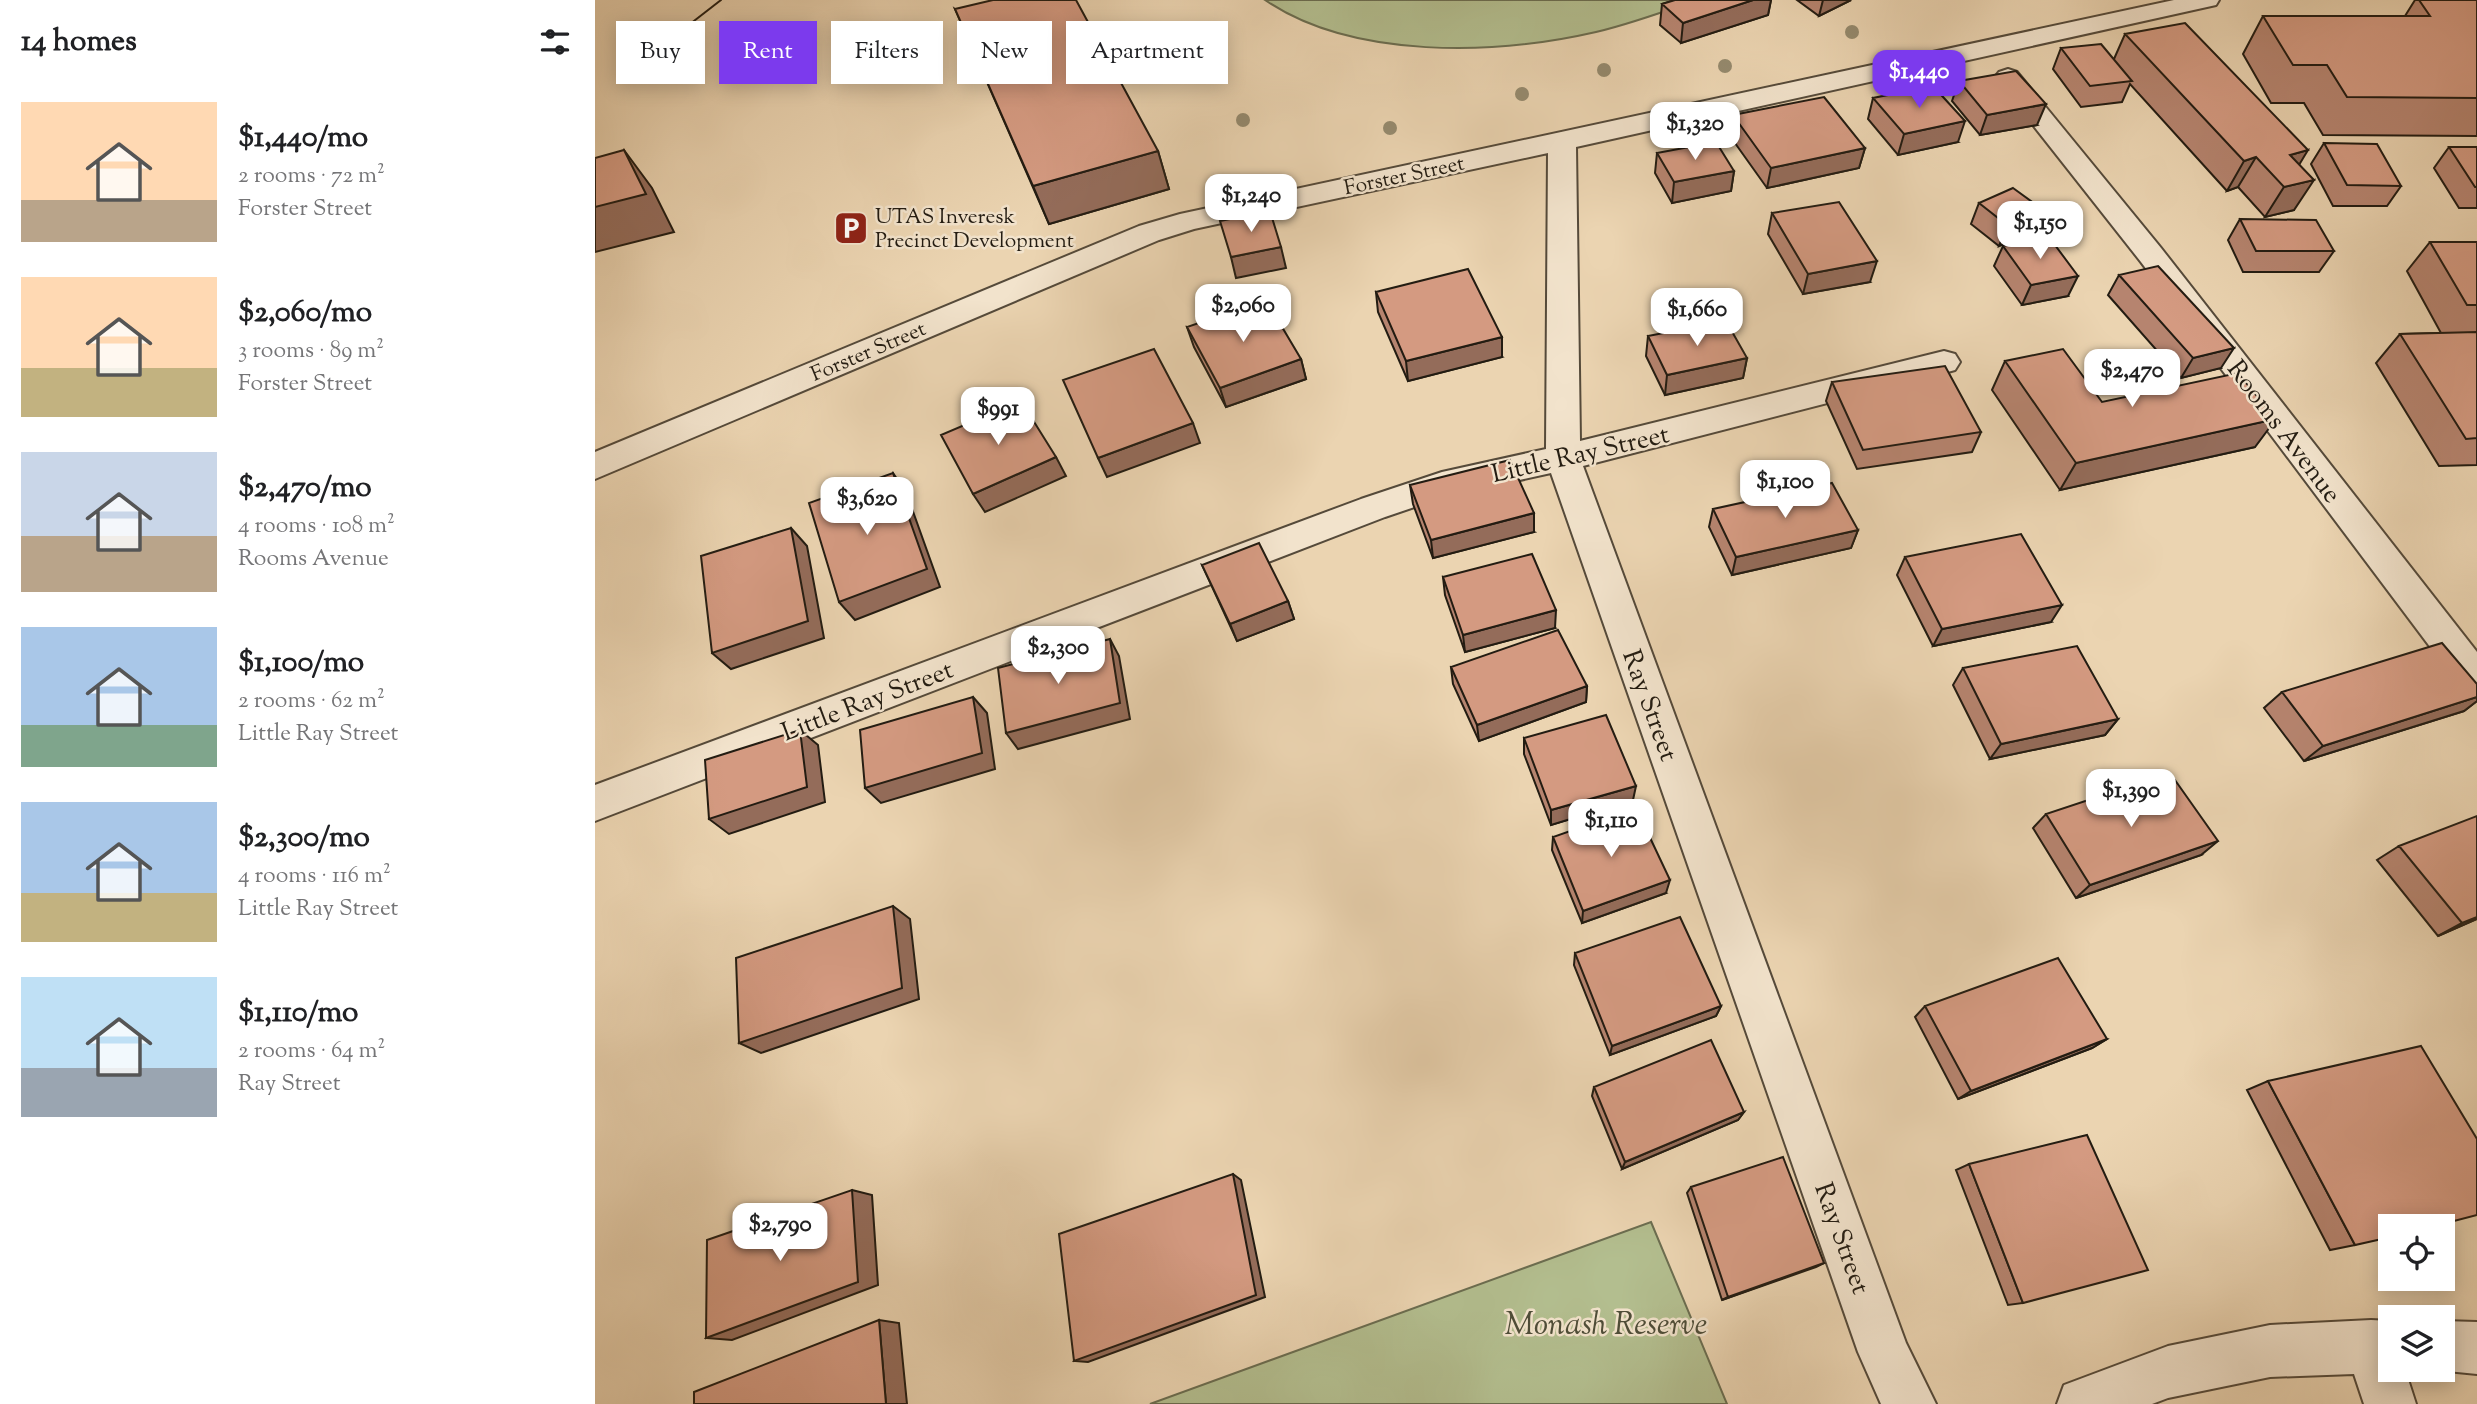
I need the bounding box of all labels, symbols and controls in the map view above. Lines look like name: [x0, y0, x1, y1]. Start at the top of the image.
text: 14 homes: [21, 21, 137, 64]
chip: Buy: [616, 21, 705, 84]
chip: Rent: [719, 21, 817, 84]
chip: Filters: [831, 21, 943, 84]
chip: New: [957, 21, 1052, 84]
chip: Apartment: [1066, 21, 1228, 84]
icon: filters: [536, 23, 574, 61]
pin: $1,440: [1862, 50, 1976, 110]
text: $1,440: [1889, 56, 1949, 89]
pin: $1,320: [1638, 102, 1752, 162]
text: $1,320: [1666, 108, 1724, 141]
text: $1,440/mo: [238, 117, 368, 160]
icon: home: [77, 130, 161, 214]
street label: Forster Street: [1341, 150, 1467, 204]
text: 2 rooms · 72 m²: [238, 160, 385, 193]
pin: $1,240: [1194, 174, 1308, 234]
text: $1,240: [1221, 180, 1281, 213]
text: Forster Street: [238, 193, 372, 226]
pin: $1,150: [1983, 202, 2097, 261]
place label: UTAS Inveresk Precinct Development: [875, 203, 1074, 257]
text: $1,150: [2013, 207, 2067, 240]
parking icon: UTAS Inveresk Precinct Development: [832, 209, 870, 247]
pin: $2,060: [1186, 284, 1300, 344]
pin: $1,660: [1640, 288, 1754, 348]
text: $2,060: [1211, 290, 1275, 323]
text: $2,060/mo: [238, 292, 372, 335]
text: $1,660: [1667, 294, 1727, 327]
icon: home: [77, 305, 161, 389]
street label: Forster Street: [807, 315, 931, 391]
text: 3 rooms · 89 m²: [238, 335, 384, 368]
pin: $2,470: [2075, 350, 2189, 409]
street label: Rooms Avenue: [2217, 353, 2349, 512]
text: $2,470: [2100, 355, 2164, 388]
text: Forster Street: [238, 368, 372, 401]
pin: $991: [957, 388, 1039, 447]
text: $991: [977, 393, 1019, 426]
street label: Little Ray Street: [1488, 417, 1673, 494]
pin: $1,100: [1728, 461, 1842, 520]
text: $1,100: [1756, 466, 1814, 499]
text: $2,470/mo: [238, 467, 372, 510]
pin: $3,620: [810, 477, 924, 537]
icon: home: [77, 480, 161, 564]
text: $3,620: [837, 483, 897, 516]
text: 4 rooms · 108 m²: [238, 510, 395, 543]
text: Rooms Avenue: [238, 543, 389, 576]
pin: $2,300: [1001, 626, 1115, 686]
text: $2,300: [1027, 632, 1089, 665]
text: $1,100/mo: [238, 642, 364, 685]
street label: Ray Street: [1611, 645, 1686, 767]
street label: Little Ray Street: [777, 653, 959, 752]
icon: home: [77, 655, 161, 739]
text: 2 rooms · 62 m²: [238, 685, 385, 718]
text: Little Ray Street: [238, 718, 398, 751]
pin: $1,390: [2074, 770, 2188, 829]
text: $1,390: [2102, 775, 2160, 808]
pin: $1,110: [1554, 800, 1668, 859]
text: $1,110: [1584, 805, 1638, 838]
text: $2,300/mo: [238, 817, 370, 860]
icon: home: [77, 830, 161, 914]
text: 4 rooms · 116 m²: [238, 860, 391, 893]
text: Little Ray Street: [238, 893, 398, 926]
text: $1,110/mo: [238, 992, 358, 1035]
icon: home: [77, 1005, 161, 1089]
text: 2 rooms · 64 m²: [238, 1035, 385, 1068]
text: Ray Street: [238, 1068, 341, 1101]
street label: Ray Street: [1803, 1178, 1878, 1300]
pin: $2,790: [723, 1204, 837, 1263]
text: $2,790: [748, 1209, 812, 1242]
map controls: [2378, 1214, 2455, 1382]
button: locate: [2378, 1214, 2455, 1291]
park label: Monash Reserve: [1505, 1303, 1707, 1349]
button: layers: [2378, 1305, 2455, 1382]

